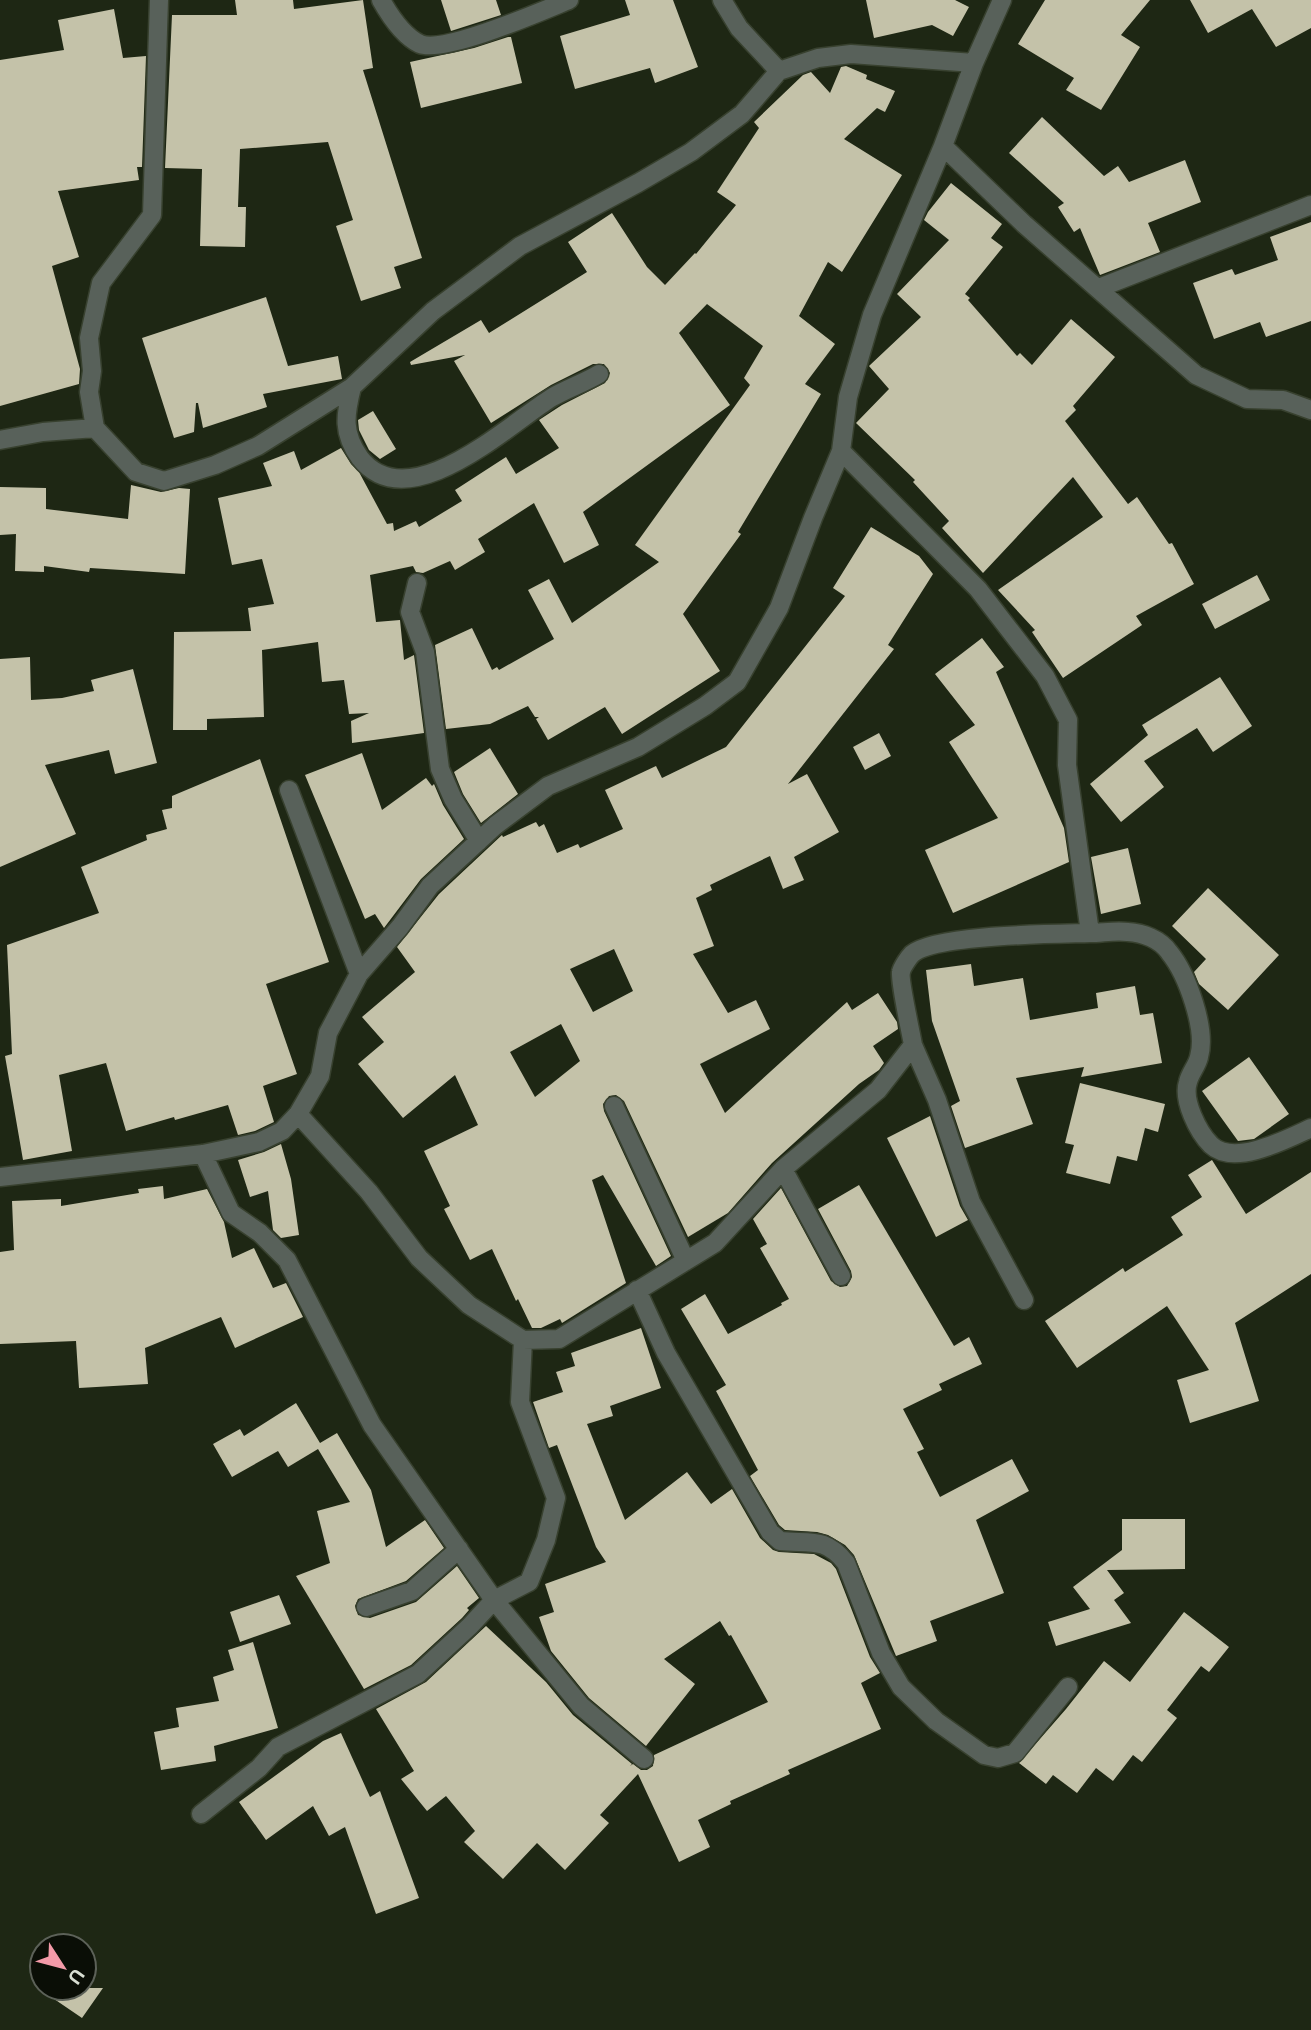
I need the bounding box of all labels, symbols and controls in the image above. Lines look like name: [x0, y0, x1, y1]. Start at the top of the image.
north arrow: [28, 1932, 98, 2002]
text: U: [64, 1965, 89, 1988]

